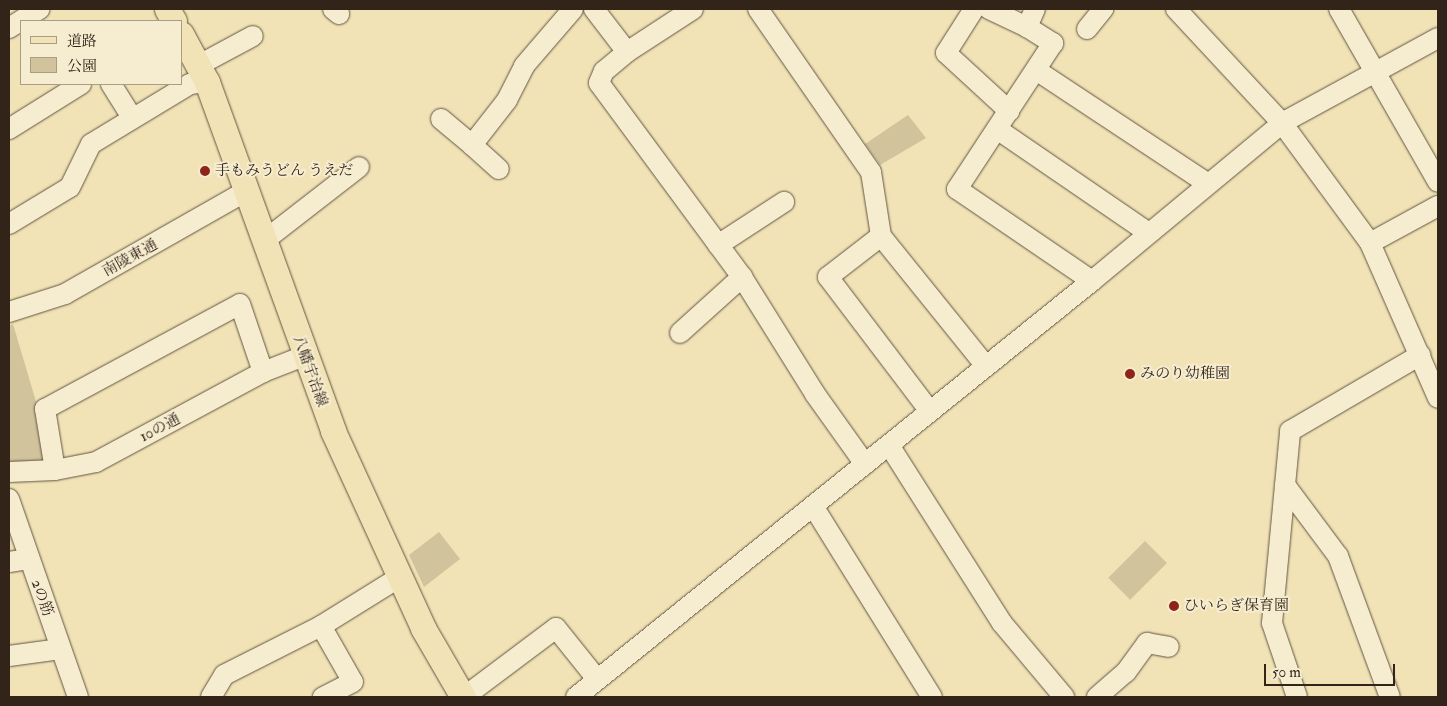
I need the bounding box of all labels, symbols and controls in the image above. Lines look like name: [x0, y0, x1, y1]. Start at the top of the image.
legend: [20, 20, 182, 85]
text: 道路: [67, 32, 97, 51]
text: 公園: [67, 57, 97, 76]
place label: 手もみうどん うえだ: [215, 162, 353, 180]
marker: 手もみうどん うえだ: [199, 165, 211, 177]
street label: 南陵東通: [99, 236, 161, 280]
street label: 八幡宇治線: [289, 333, 331, 409]
place label: みのり幼稚園: [1140, 365, 1230, 383]
marker: みのり幼稚園: [1124, 368, 1136, 380]
street label: 10の通: [137, 410, 183, 446]
street label: 2の筋: [27, 577, 57, 619]
place label: ひいらぎ保育園: [1184, 597, 1289, 615]
marker: ひいらぎ保育園: [1168, 600, 1180, 612]
scale bar: [1267, 654, 1398, 686]
text: 50 m: [1272, 663, 1301, 682]

